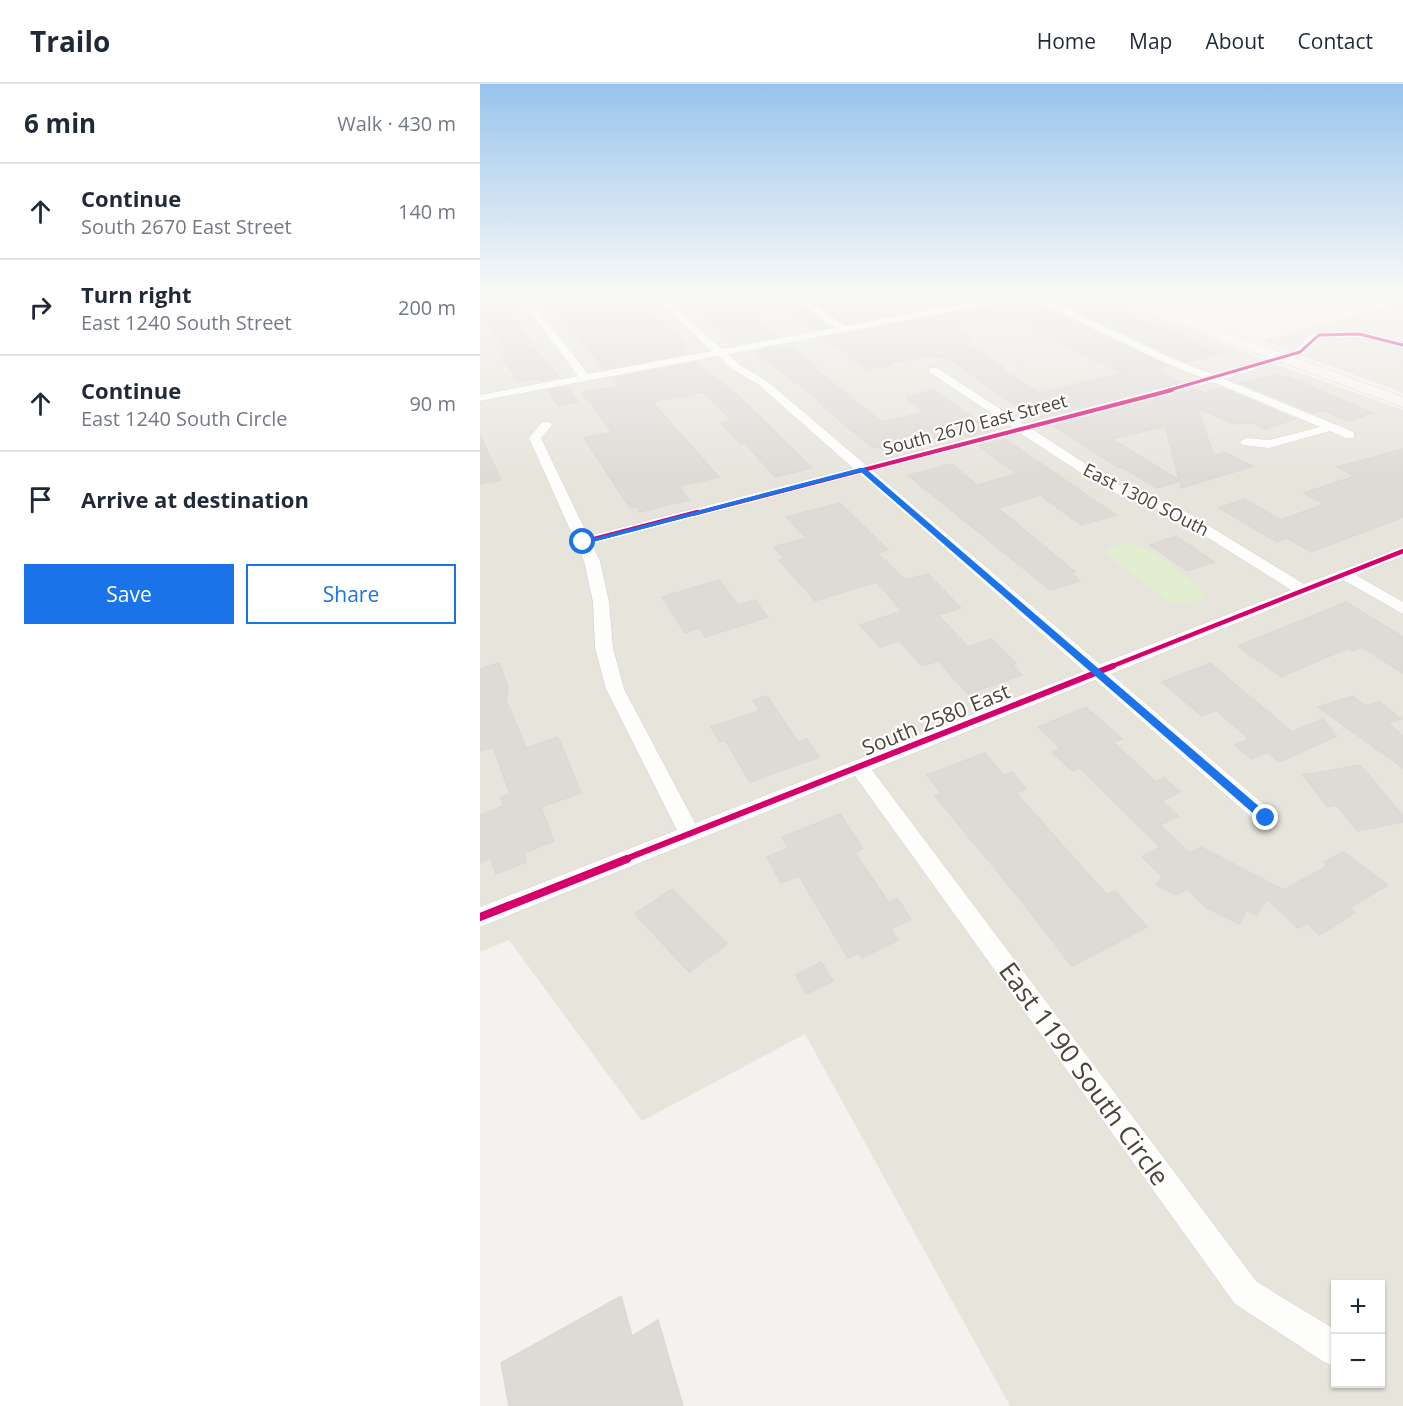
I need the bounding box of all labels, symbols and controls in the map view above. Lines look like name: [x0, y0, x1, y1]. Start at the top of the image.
text: Trailo: [30, 22, 110, 60]
text: Home: [1037, 27, 1096, 55]
text: Map: [1129, 27, 1172, 55]
text: About: [1205, 27, 1265, 55]
text: Contact: [1298, 27, 1373, 55]
text: 6 min: [24, 105, 96, 141]
text: Walk · 430 m: [337, 110, 456, 137]
text: Continue: [81, 183, 181, 213]
icon: ahead: [24, 195, 57, 228]
text: 140 m: [398, 198, 456, 225]
text: South 2670 East Street: [81, 213, 292, 240]
text: Turn right: [81, 279, 192, 309]
icon: right: [24, 291, 57, 324]
text: 200 m: [398, 294, 456, 321]
text: East 1240 South Street: [81, 309, 292, 336]
text: Continue: [81, 375, 181, 405]
icon: ahead: [24, 387, 57, 420]
street label: South 2670 East Street: [880, 388, 1069, 460]
text: 90 m: [409, 390, 456, 417]
text: East 1240 South Circle: [81, 405, 288, 432]
street label: East 1300 SOuth: [1080, 457, 1213, 541]
icon: arrive: [24, 483, 57, 516]
text: Arrive at destination: [81, 484, 309, 514]
route start: [569, 528, 595, 554]
button: Save: [24, 564, 234, 624]
button: Share: [246, 564, 456, 624]
street label: South 2580 East: [858, 677, 1014, 761]
route end: [1252, 804, 1278, 830]
street label: East 1190 South Circle: [991, 954, 1178, 1193]
map controls: [1331, 1280, 1385, 1388]
button: +: [1331, 1280, 1385, 1334]
button: −: [1331, 1334, 1385, 1388]

